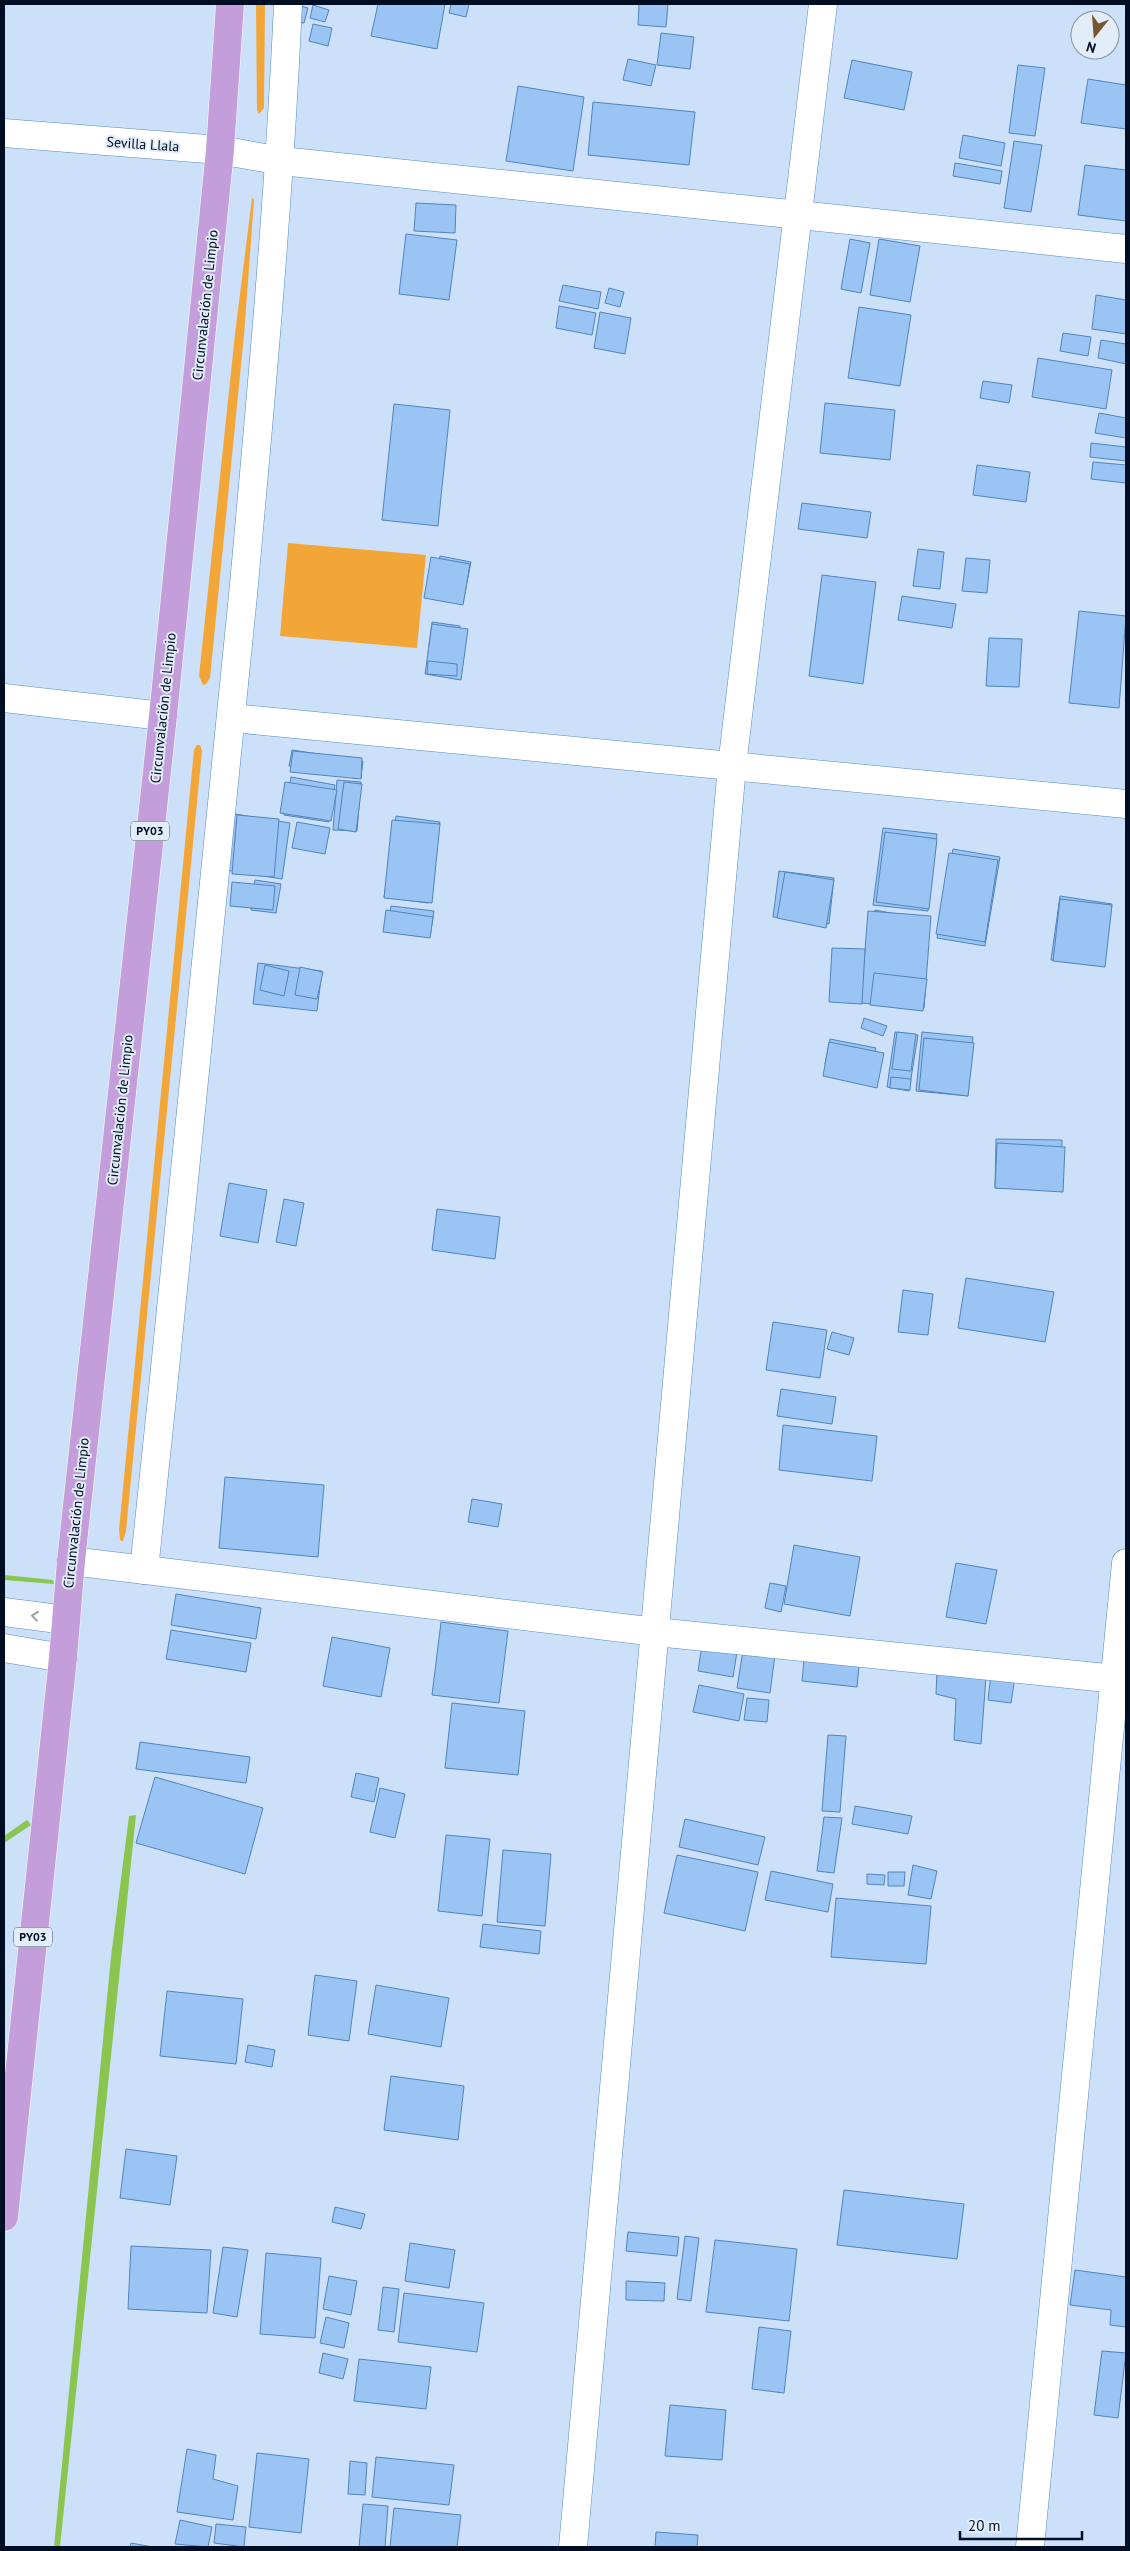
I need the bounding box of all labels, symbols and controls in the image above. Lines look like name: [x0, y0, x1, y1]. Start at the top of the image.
north arrow: [1070, 10, 1120, 60]
text: N: [1084, 37, 1098, 57]
street label: Sevilla Llala: [106, 132, 180, 156]
street label: Circunvalación de Limpio: [188, 229, 222, 381]
street label: Circunvalación de Limpio: [146, 632, 180, 784]
road number: PY03: [131, 821, 169, 840]
street label: Circunvalación de Limpio: [103, 1034, 137, 1186]
street label: Circunvalación de Limpio: [59, 1437, 93, 1589]
one-way arrow: [31, 1611, 39, 1621]
road number: PY03: [14, 1928, 52, 1946]
scale bar: [960, 2508, 1082, 2540]
text: 20 m: [968, 2516, 1001, 2535]

